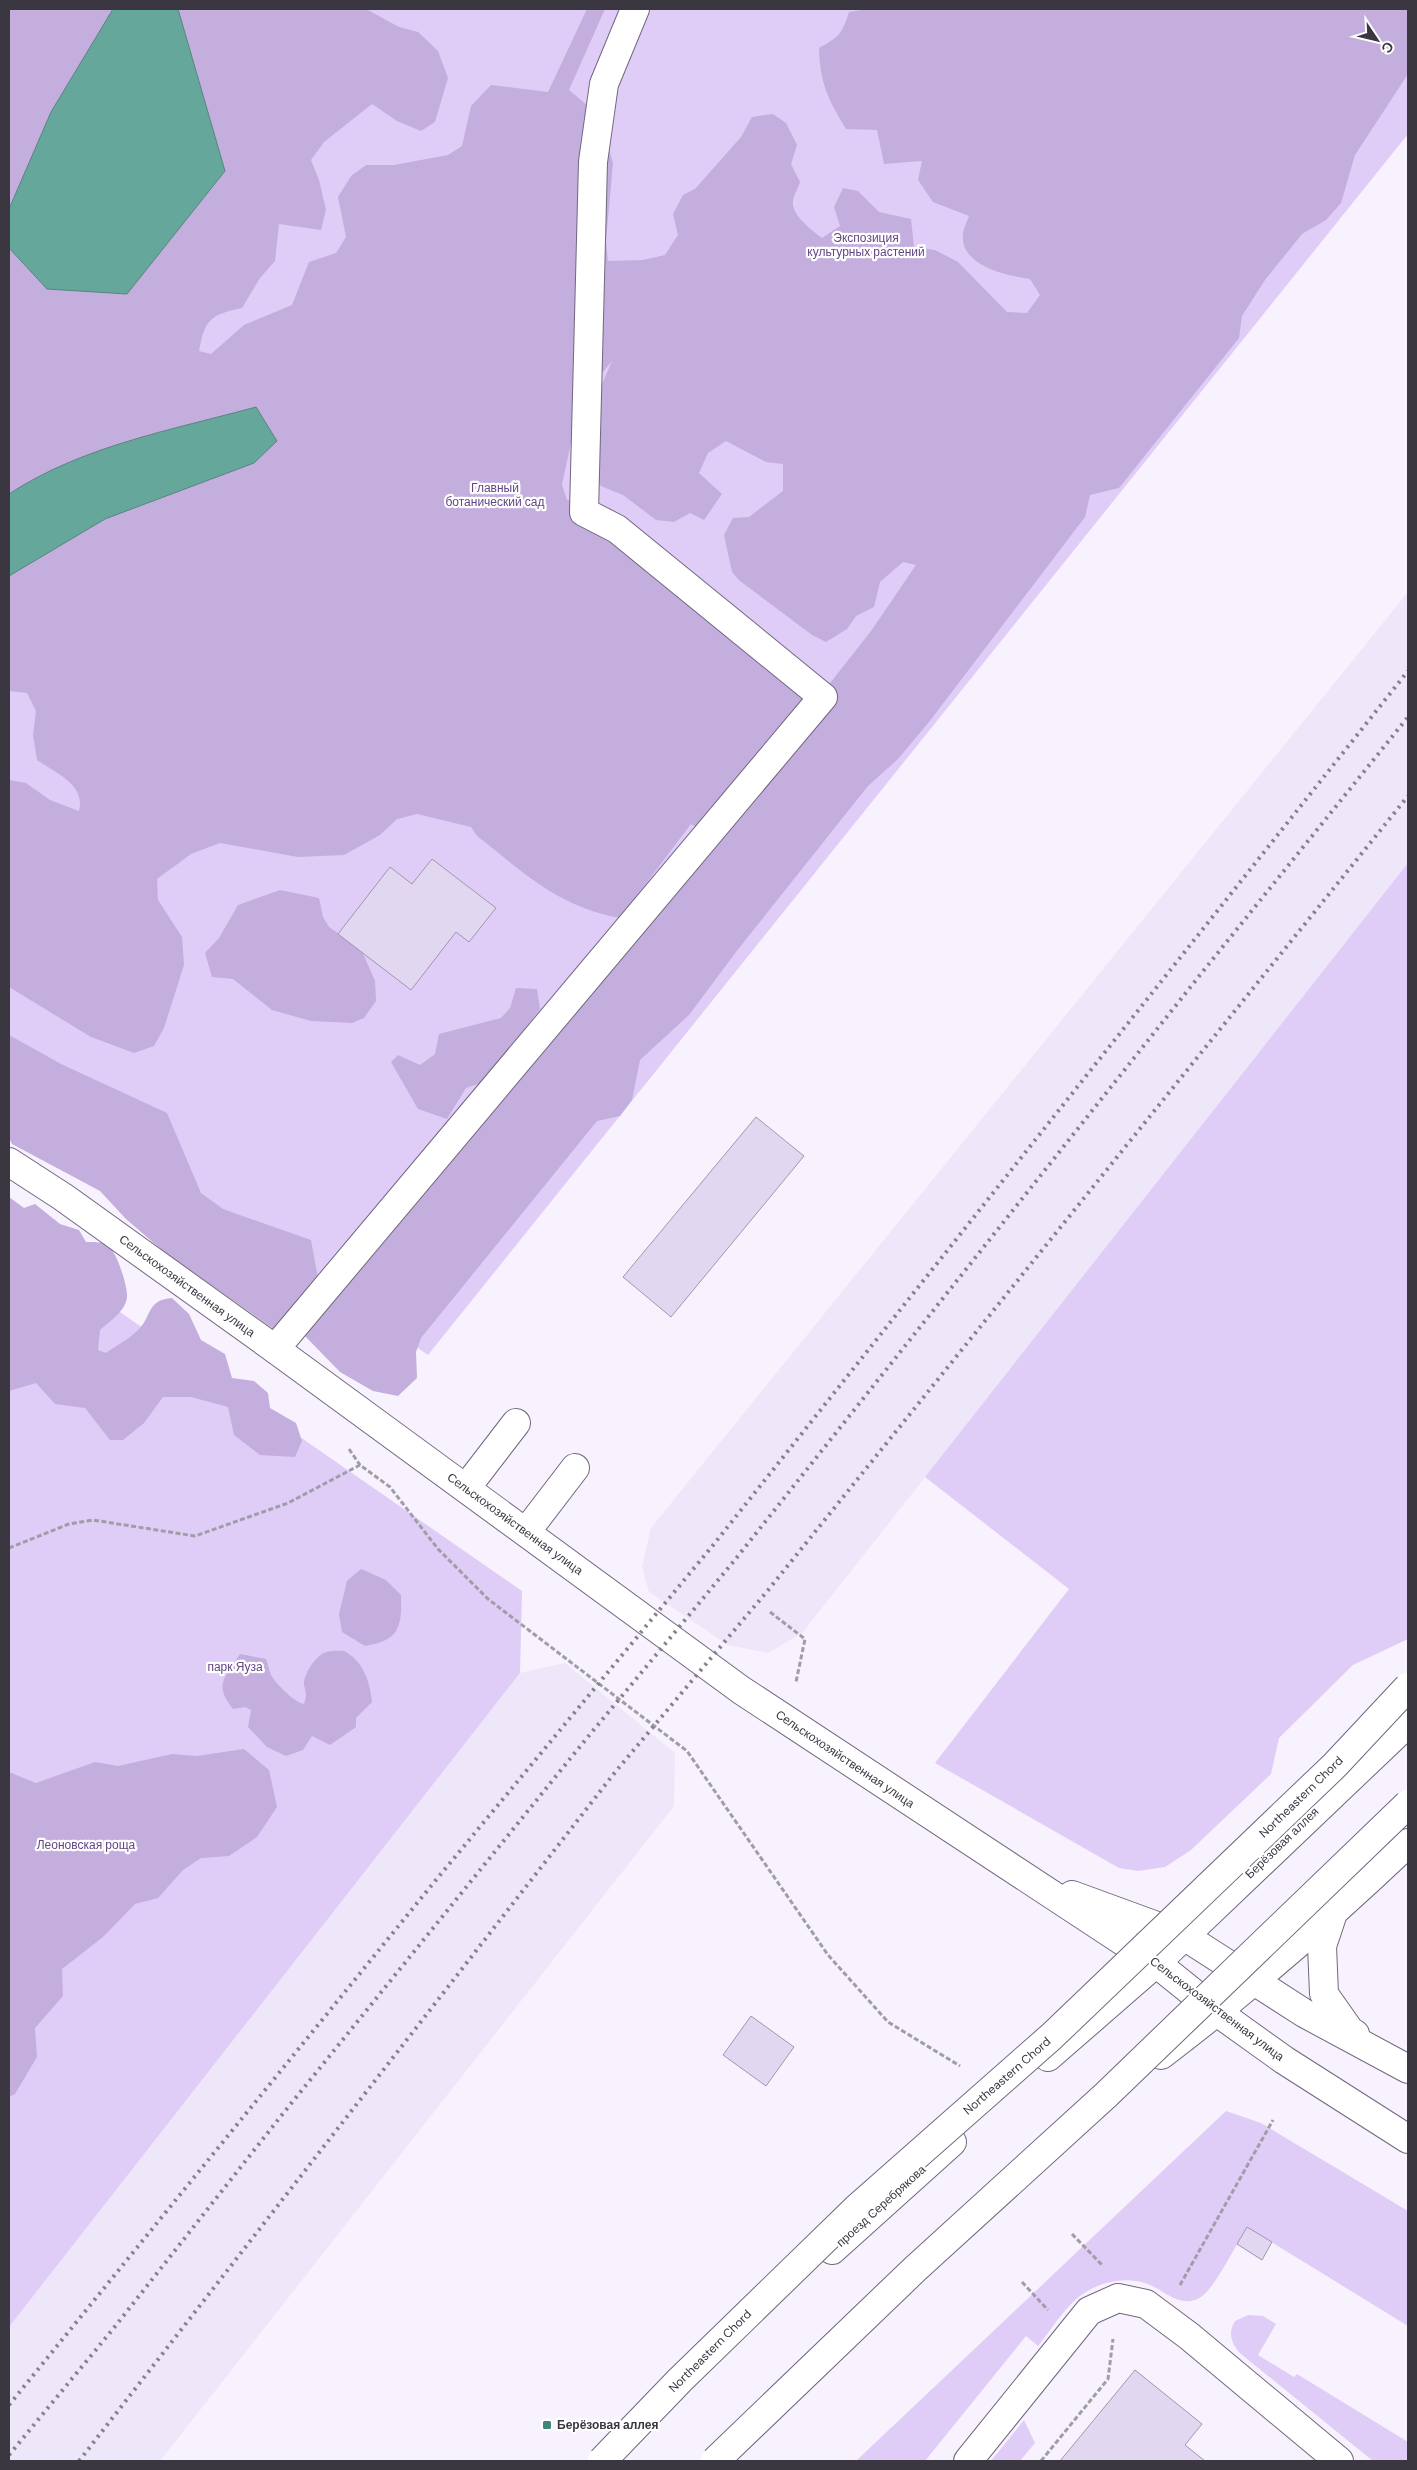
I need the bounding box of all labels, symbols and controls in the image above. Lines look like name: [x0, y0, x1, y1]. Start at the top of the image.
north arrow: [1352, 15, 1402, 65]
text: С: [1377, 38, 1398, 57]
park label: Экспозиция культурных растений: [807, 230, 925, 260]
park label: Главный ботанический сад: [445, 480, 545, 510]
street label: Сельскохозяйственная улица: [116, 1231, 258, 1341]
street label: Сельскохозяйственная улица: [444, 1469, 586, 1579]
park label: парк Яуза: [207, 1659, 263, 1675]
street label: Сельскохозяйственная улица: [772, 1706, 918, 1812]
street label: Northeastern Chord: [1256, 1753, 1346, 1841]
street label: Берёзовая аллея: [1242, 1804, 1322, 1882]
park label: Леоновская роща: [37, 1837, 136, 1853]
street label: Сельскохозяйственная улица: [1147, 1953, 1288, 2065]
street label: Northeastern Chord: [960, 2034, 1054, 2118]
street label: проезд Серебрякова: [833, 2161, 929, 2250]
street label: Northeastern Chord: [665, 2306, 755, 2396]
place label: Берёзовая аллея: [557, 2417, 658, 2433]
marker: Берёзовая аллея: [541, 2419, 553, 2431]

